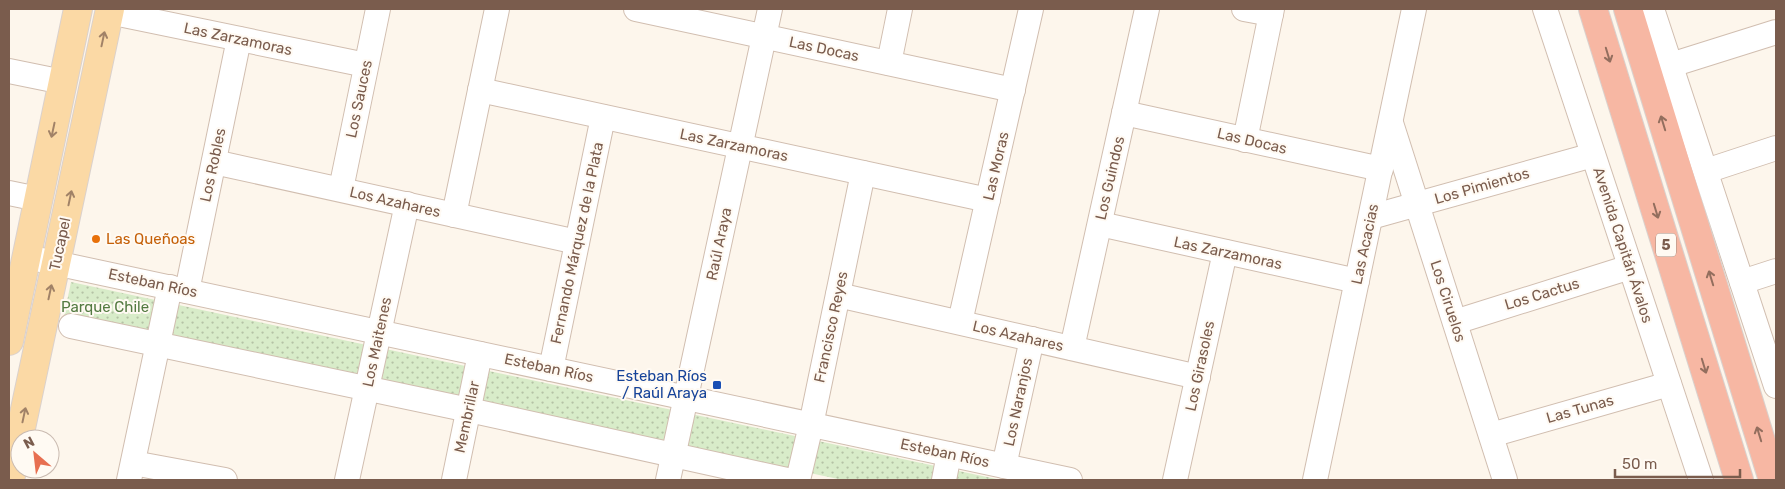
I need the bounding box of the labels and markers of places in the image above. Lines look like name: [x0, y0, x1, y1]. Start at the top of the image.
place label: Las Queñoas: [106, 230, 196, 248]
marker: Las Queñoas: [90, 233, 102, 245]
place label: Esteban Ríos / Raúl Araya: [616, 367, 707, 402]
marker: Esteban Ríos / Raúl Araya: [711, 379, 723, 391]

